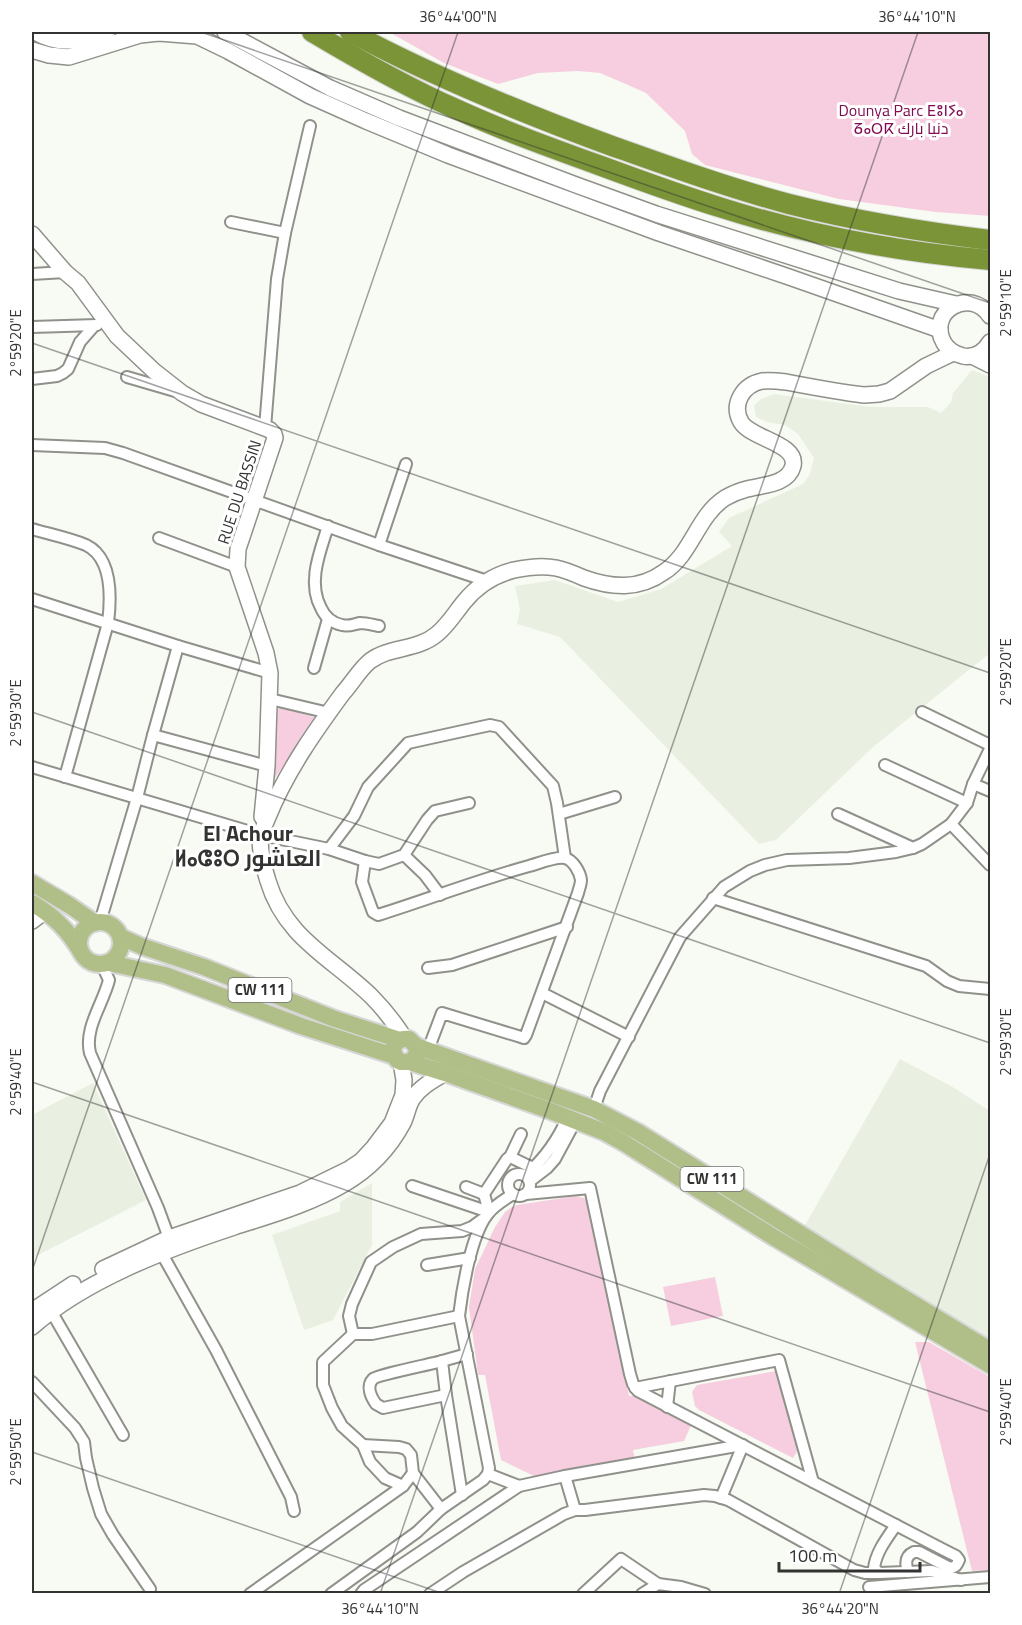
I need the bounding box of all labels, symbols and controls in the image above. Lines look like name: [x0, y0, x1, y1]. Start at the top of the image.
text: 36°44'00"N: [419, 5, 497, 28]
text: 36°44'10"N: [878, 5, 956, 28]
park label: Dounya Parc ⴹⵓⵏⵢⴰ ⵒⴰⵔⴽ دنيا بارك: [839, 98, 963, 140]
text: 2°59'10"E: [994, 269, 1017, 337]
text: 2°59'20"E: [4, 309, 27, 377]
street label: RUE DU BASSIN: [211, 437, 267, 547]
text: 2°59'20"E: [994, 638, 1017, 706]
text: 2°59'30"E: [4, 679, 27, 747]
district label: El Achour ⵍⴰⵛⵓⵔ العاشور: [175, 816, 321, 875]
road number: CW 111: [228, 978, 292, 1002]
text: 2°59'30"E: [994, 1008, 1017, 1076]
text: 2°59'40"E: [4, 1048, 27, 1116]
road number: CW 111: [680, 1167, 744, 1191]
text: 2°59'40"E: [994, 1378, 1017, 1446]
text: 2°59'50"E: [4, 1418, 27, 1486]
scale bar: [779, 1535, 920, 1573]
text: 100 m: [788, 1542, 837, 1569]
text: 36°44'10"N: [341, 1597, 419, 1620]
text: 36°44'20"N: [801, 1597, 879, 1620]

